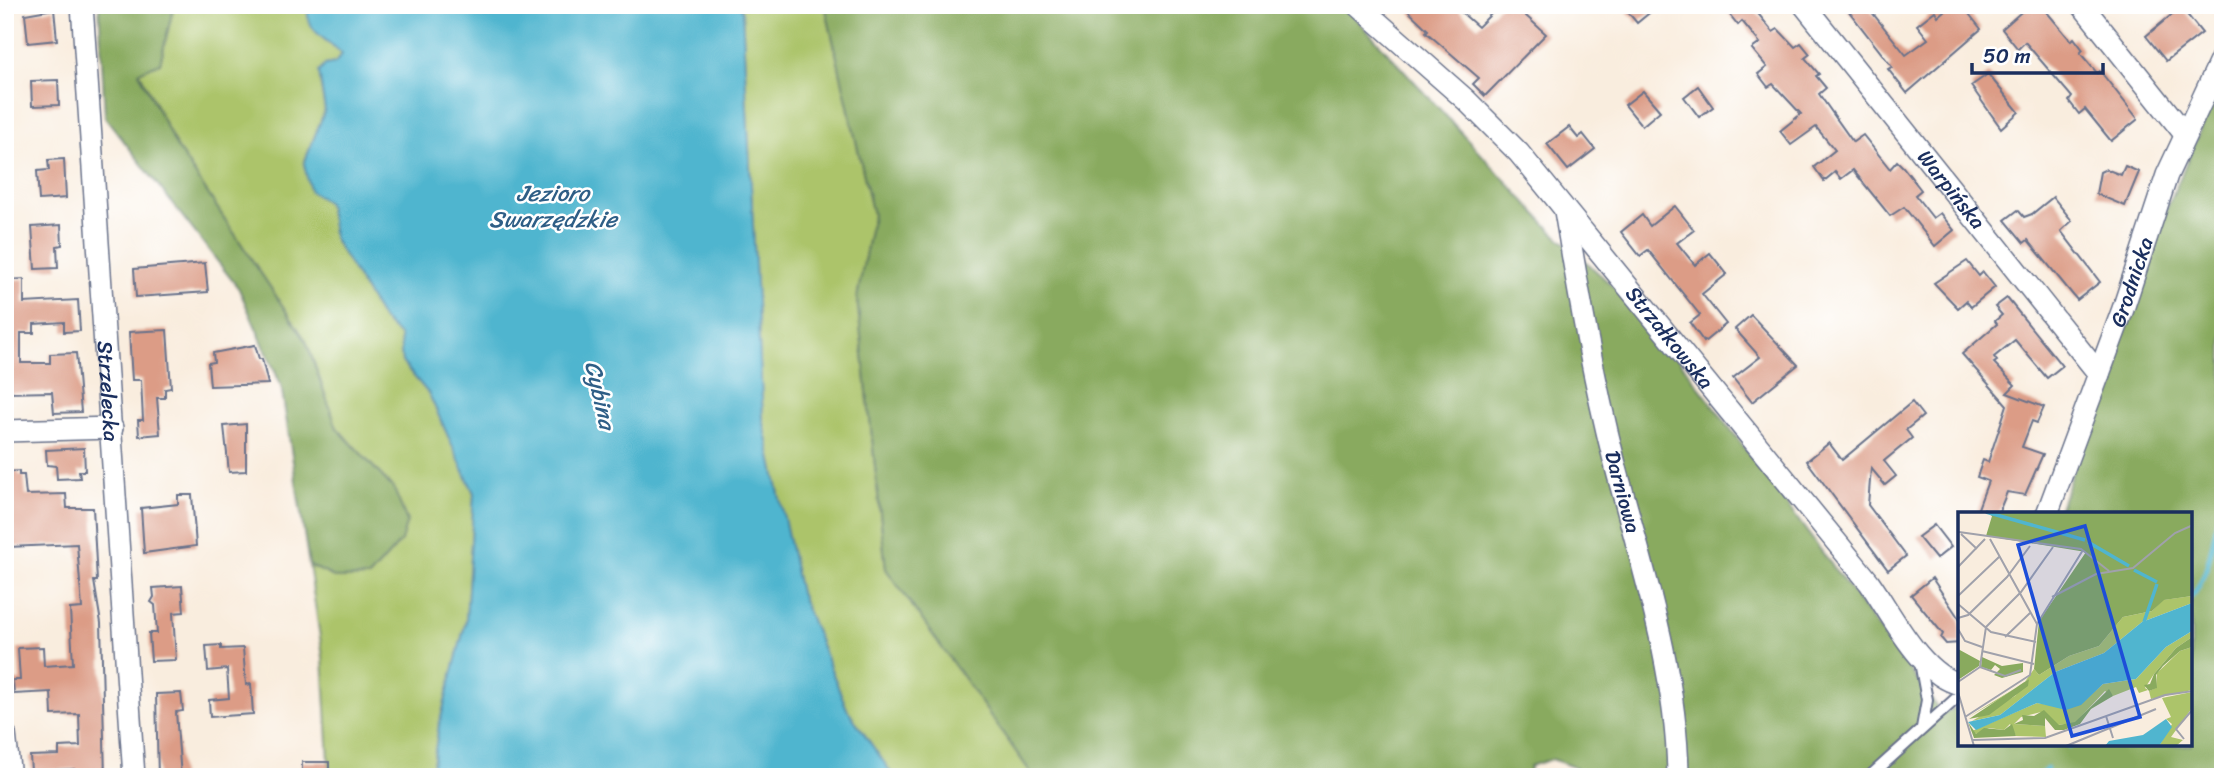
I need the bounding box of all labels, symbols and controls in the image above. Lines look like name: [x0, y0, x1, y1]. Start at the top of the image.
scale bar: [1972, 32, 2104, 76]
text: 50 m: [1983, 37, 2031, 75]
street label: Warpińska: [1907, 141, 1996, 238]
water label: Jezioro Swarzędzkie: [489, 173, 619, 240]
street label: Grodnicka: [2099, 232, 2165, 333]
street label: Strzałkowska: [1615, 277, 1724, 398]
street label: Strzelecka: [86, 340, 130, 443]
water label: Cybina: [572, 357, 629, 437]
street label: Darniowa: [1593, 447, 1652, 538]
inset map: [1958, 512, 2193, 747]

